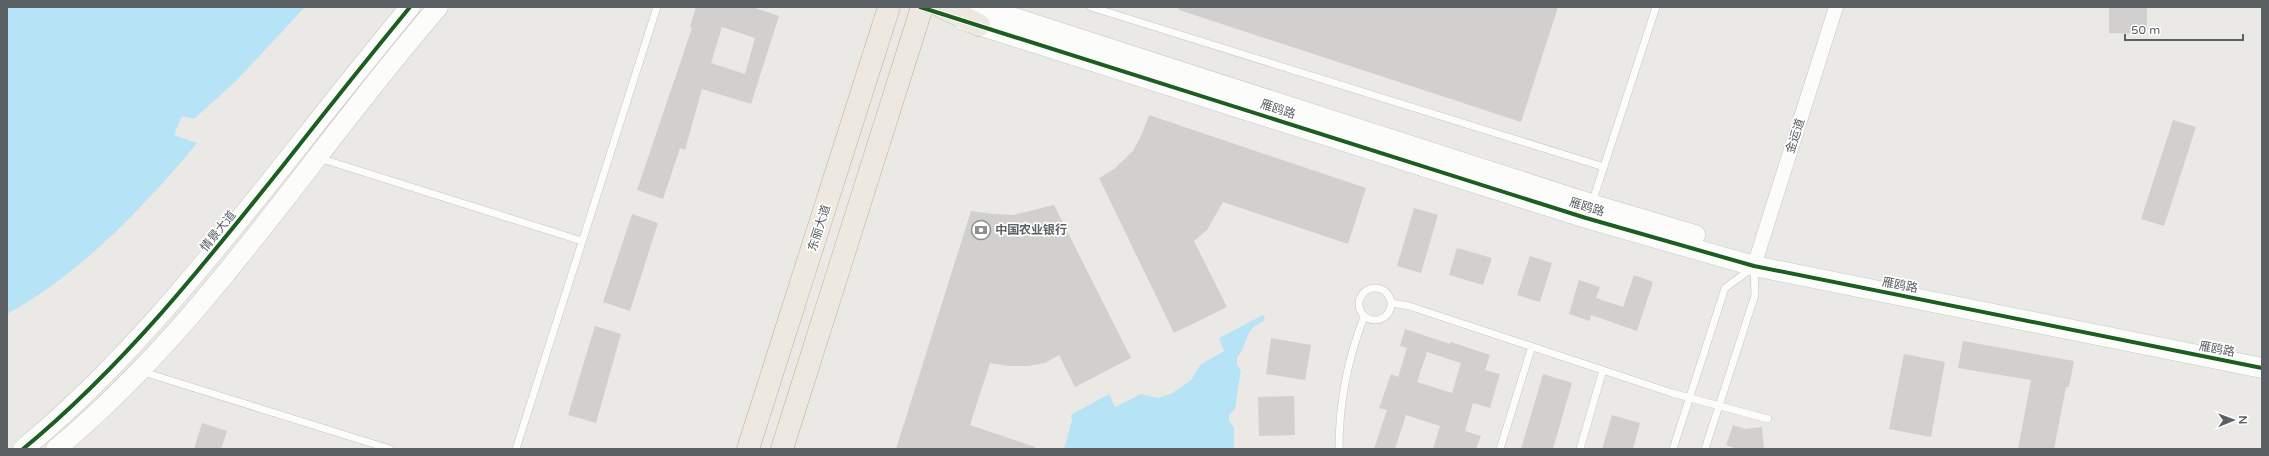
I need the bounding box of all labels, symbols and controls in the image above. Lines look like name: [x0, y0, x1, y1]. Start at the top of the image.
scale bar: [2125, 16, 2243, 42]
text: 50 m: [2131, 23, 2160, 37]
street label: 雁鸥路: [1259, 97, 1297, 121]
street label: 金运道: [1783, 117, 1807, 155]
street label: 雁鸥路: [1568, 195, 1606, 219]
street label: 东丽大道: [805, 203, 833, 253]
street label: 情景大道: [197, 208, 239, 254]
bank icon: 中国农业银行: [970, 219, 992, 241]
place label: 中国农业银行: [995, 223, 1067, 237]
street label: 雁鸥路: [1881, 275, 1919, 295]
street label: 雁鸥路: [2198, 339, 2236, 359]
north arrow: [2213, 400, 2253, 440]
text: N: [2236, 415, 2249, 424]

